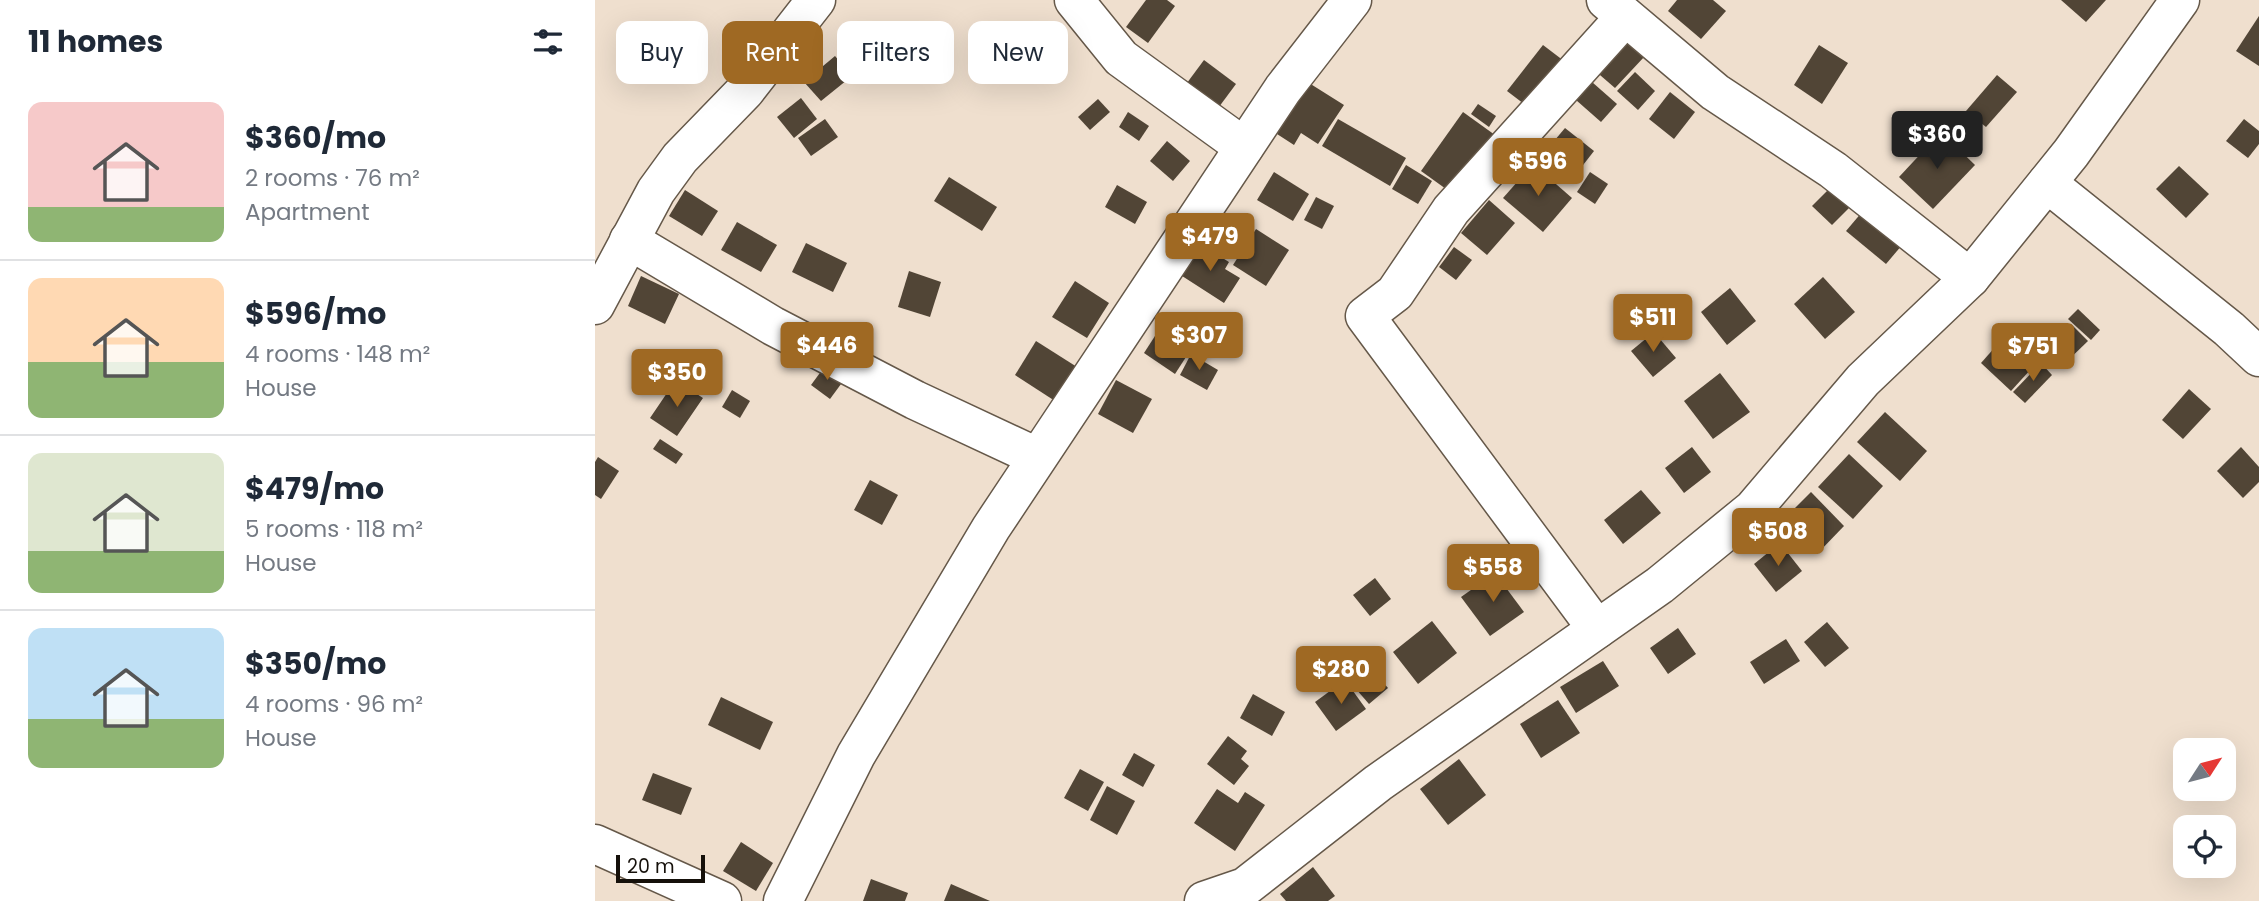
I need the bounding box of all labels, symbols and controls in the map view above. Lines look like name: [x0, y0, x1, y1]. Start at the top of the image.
text: 11 homes: [28, 20, 163, 63]
chip: Buy: [616, 21, 708, 84]
chip: Rent: [722, 21, 823, 84]
chip: Filters: [837, 21, 954, 84]
chip: New: [968, 21, 1068, 84]
icon: filters: [529, 23, 567, 61]
pin: $360: [1896, 111, 1978, 171]
text: $360/mo: [245, 116, 386, 159]
text: $360: [1908, 118, 1966, 150]
icon: home: [84, 130, 168, 214]
pin: $596: [1497, 138, 1579, 198]
text: $596: [1509, 145, 1567, 177]
text: 2 rooms · 76 m²: [245, 162, 420, 194]
text: Apartment: [245, 196, 370, 228]
pin: $479: [1169, 214, 1251, 273]
text: $479: [1181, 220, 1239, 252]
text: $596/mo: [245, 292, 386, 335]
pin: $511: [1612, 294, 1694, 354]
text: $511: [1629, 301, 1677, 333]
icon: home: [84, 306, 168, 390]
pin: $307: [1158, 312, 1240, 372]
text: $307: [1171, 319, 1227, 351]
pin: $446: [786, 322, 868, 382]
pin: $751: [1992, 324, 2074, 383]
text: $446: [797, 329, 857, 361]
text: $751: [2007, 330, 2059, 362]
text: 4 rooms · 148 m²: [245, 338, 430, 370]
pin: $350: [636, 350, 718, 409]
text: $350: [648, 356, 707, 388]
text: House: [245, 372, 317, 404]
text: $479/mo: [245, 467, 384, 510]
icon: home: [84, 481, 168, 565]
pin: $508: [1737, 508, 1819, 568]
text: 5 rooms · 118 m²: [245, 513, 423, 545]
text: $508: [1748, 515, 1808, 547]
pin: $558: [1452, 544, 1534, 604]
text: House: [245, 547, 317, 579]
text: $558: [1463, 551, 1523, 583]
text: $350/mo: [245, 642, 386, 685]
pin: $280: [1300, 646, 1382, 706]
text: $280: [1312, 653, 1370, 685]
icon: home: [84, 656, 168, 740]
text: 4 rooms · 96 m²: [245, 688, 423, 720]
text: House: [245, 722, 317, 754]
north arrow: [2173, 738, 2237, 802]
map controls: [2173, 738, 2236, 878]
button: locate: [2173, 815, 2236, 878]
scale bar: [616, 852, 705, 884]
text: 20 m: [627, 853, 675, 880]

